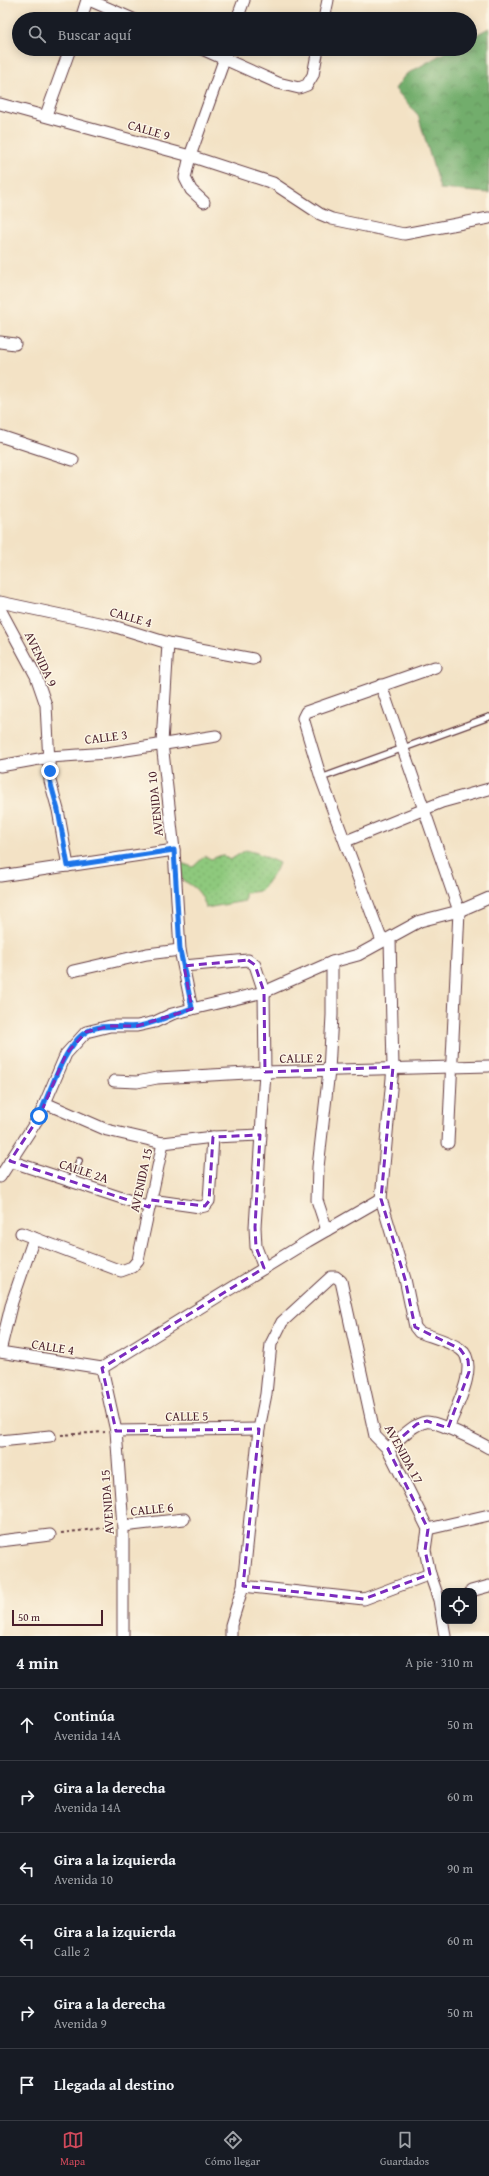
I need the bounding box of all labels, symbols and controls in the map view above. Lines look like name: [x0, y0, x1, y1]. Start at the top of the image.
search box: [12, 12, 477, 56]
icon: search: [26, 23, 48, 45]
text: Buscar aquí: [58, 24, 131, 45]
street label: CALLE 9: [126, 115, 172, 145]
street label: CALLE 4: [108, 602, 154, 632]
street label: AVENIDA 9: [20, 628, 62, 690]
street label: CALLE 3: [84, 725, 128, 749]
route end: [41, 762, 59, 780]
street label: AVENIDA 10: [142, 771, 168, 837]
street label: CALLE 2: [279, 1048, 323, 1068]
route start: [30, 1107, 48, 1125]
street label: AVENIDA 15: [125, 1146, 157, 1214]
street label: CALLE 2A: [57, 1154, 111, 1188]
street label: CALLE 4: [30, 1334, 76, 1360]
street label: CALLE 5: [165, 1406, 209, 1426]
street label: AVENIDA 17: [380, 1421, 428, 1487]
street label: AVENIDA 15: [95, 1469, 119, 1535]
street label: CALLE 6: [130, 1497, 174, 1521]
map controls: [441, 1588, 477, 1624]
button: locate: [441, 1588, 477, 1624]
scale bar: [12, 1608, 103, 1627]
text: 50 m: [18, 1609, 40, 1625]
text: 4 min: [16, 1650, 58, 1675]
text: A pie · 310 m: [405, 1653, 473, 1672]
text: Continúa: [54, 1705, 115, 1726]
icon: ahead: [16, 1714, 38, 1736]
text: 50 m: [447, 1715, 473, 1734]
text: Avenida 14A: [54, 1726, 121, 1745]
text: Gira a la derecha: [54, 1777, 165, 1798]
icon: right: [16, 1786, 38, 1808]
text: 60 m: [447, 1787, 473, 1806]
text: Avenida 14A: [54, 1798, 121, 1817]
text: Gira a la izquierda: [54, 1849, 176, 1870]
icon: left: [16, 1858, 38, 1880]
text: 90 m: [447, 1859, 473, 1878]
text: Avenida 10: [54, 1870, 113, 1889]
text: Gira a la izquierda: [54, 1921, 176, 1942]
icon: left: [16, 1930, 38, 1952]
text: 60 m: [447, 1931, 473, 1950]
text: Calle 2: [54, 1942, 90, 1961]
text: Gira a la derecha: [54, 1993, 165, 2014]
icon: right: [16, 2002, 38, 2024]
text: 50 m: [447, 2003, 473, 2022]
text: Avenida 9: [54, 2014, 107, 2033]
icon: arrive: [16, 2074, 38, 2096]
text: Llegada al destino: [54, 2074, 174, 2095]
tab: Mapa: [60, 2129, 85, 2169]
tab: Cómo llegar: [205, 2129, 260, 2169]
tab: Guardados: [380, 2129, 429, 2169]

